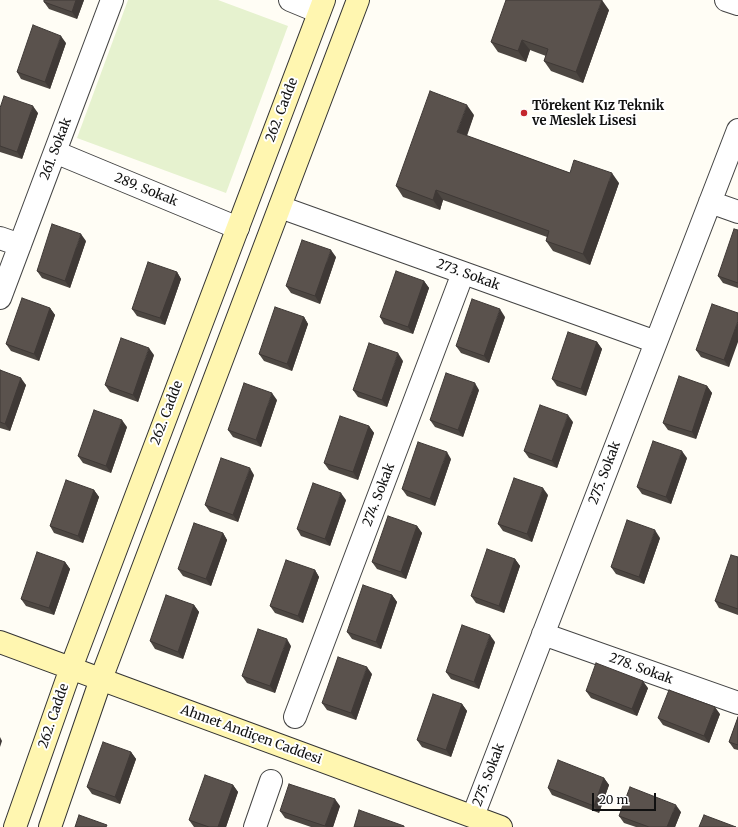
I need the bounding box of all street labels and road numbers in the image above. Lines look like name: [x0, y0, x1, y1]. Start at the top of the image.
street label: 262. Cadde: [263, 76, 301, 144]
street label: 261. Sokak: [37, 116, 75, 182]
street label: 289. Sokak: [112, 170, 180, 210]
street label: 273. Sokak: [434, 256, 502, 294]
street label: 262. Cadde: [148, 379, 186, 447]
street label: 275. Sokak: [586, 439, 624, 507]
street label: 274. Sokak: [360, 461, 398, 529]
street label: 278. Sokak: [607, 650, 675, 688]
street label: 262. Cadde: [36, 682, 72, 750]
street label: Ahmet Andiçen Caddesi: [178, 702, 324, 768]
street label: 275. Sokak: [470, 741, 508, 809]

